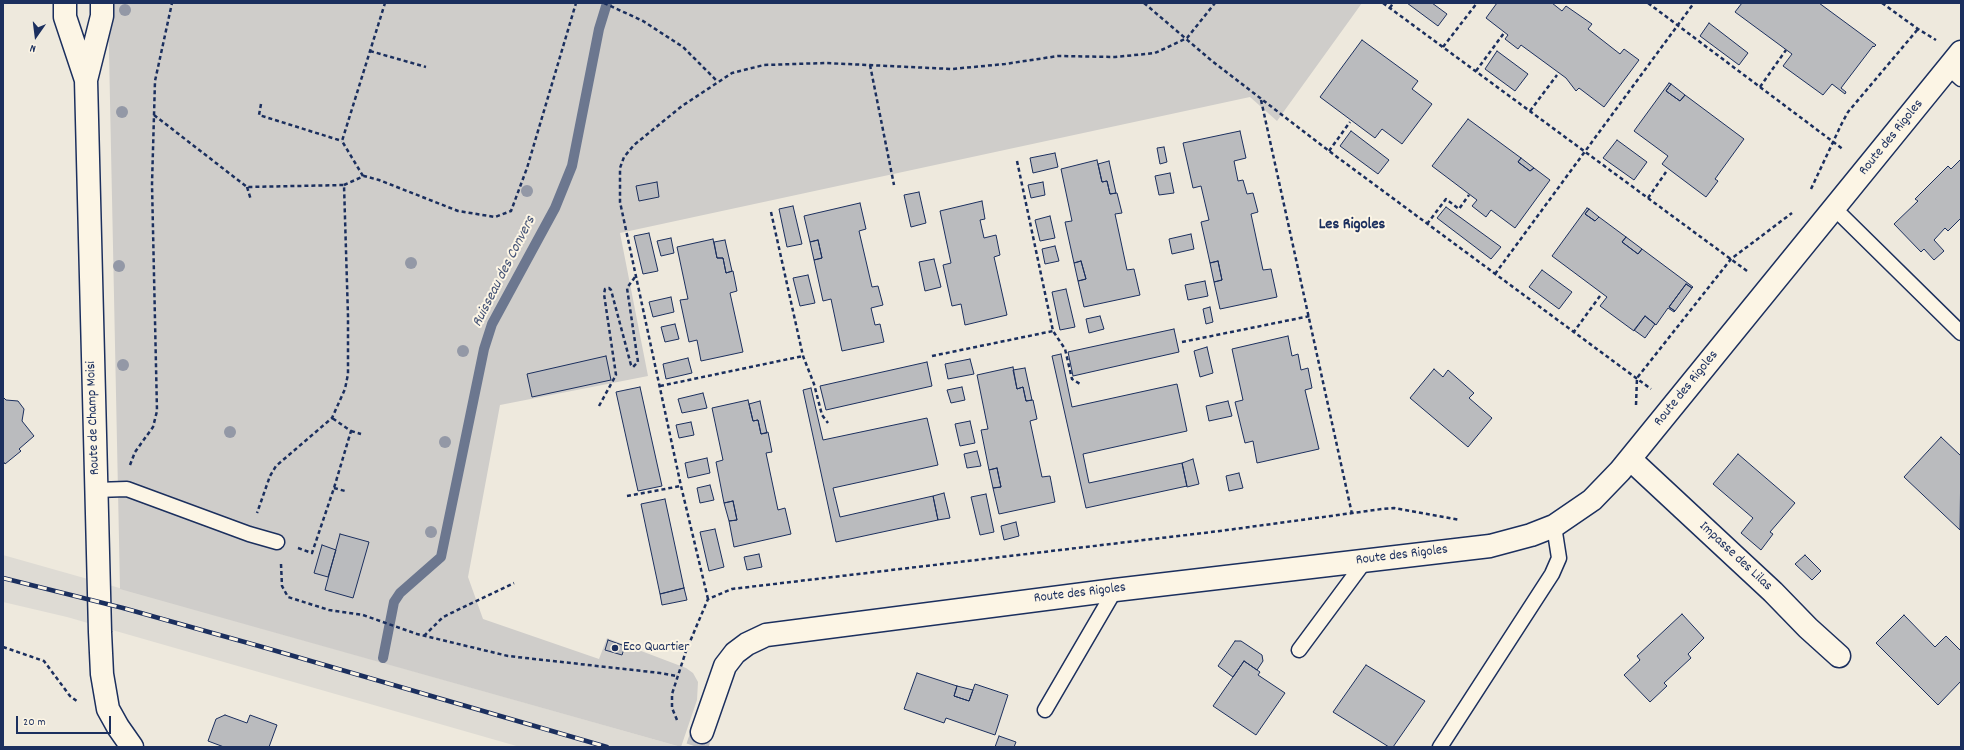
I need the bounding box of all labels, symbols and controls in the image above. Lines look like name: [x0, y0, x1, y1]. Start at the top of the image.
north arrow: [16, 16, 56, 56]
text: N: [29, 39, 38, 56]
street label: Route des Rigoles: [1856, 97, 1928, 179]
water label: Ruisseau des Convers: [469, 214, 541, 330]
district label: Les Rigoles: [1319, 216, 1385, 236]
street label: Route des Rigoles: [1651, 348, 1723, 430]
street label: Route de Champ Moisi: [84, 361, 104, 475]
street label: Impasse des Lilas: [1695, 519, 1775, 595]
street label: Route des Rigoles: [1355, 542, 1449, 570]
street label: Route des Rigoles: [1033, 580, 1127, 608]
place label: Eco Quartier: [623, 640, 689, 656]
marker: Eco Quartier: [610, 643, 620, 653]
scale bar: [18, 708, 113, 734]
text: 20 m: [23, 714, 46, 731]

